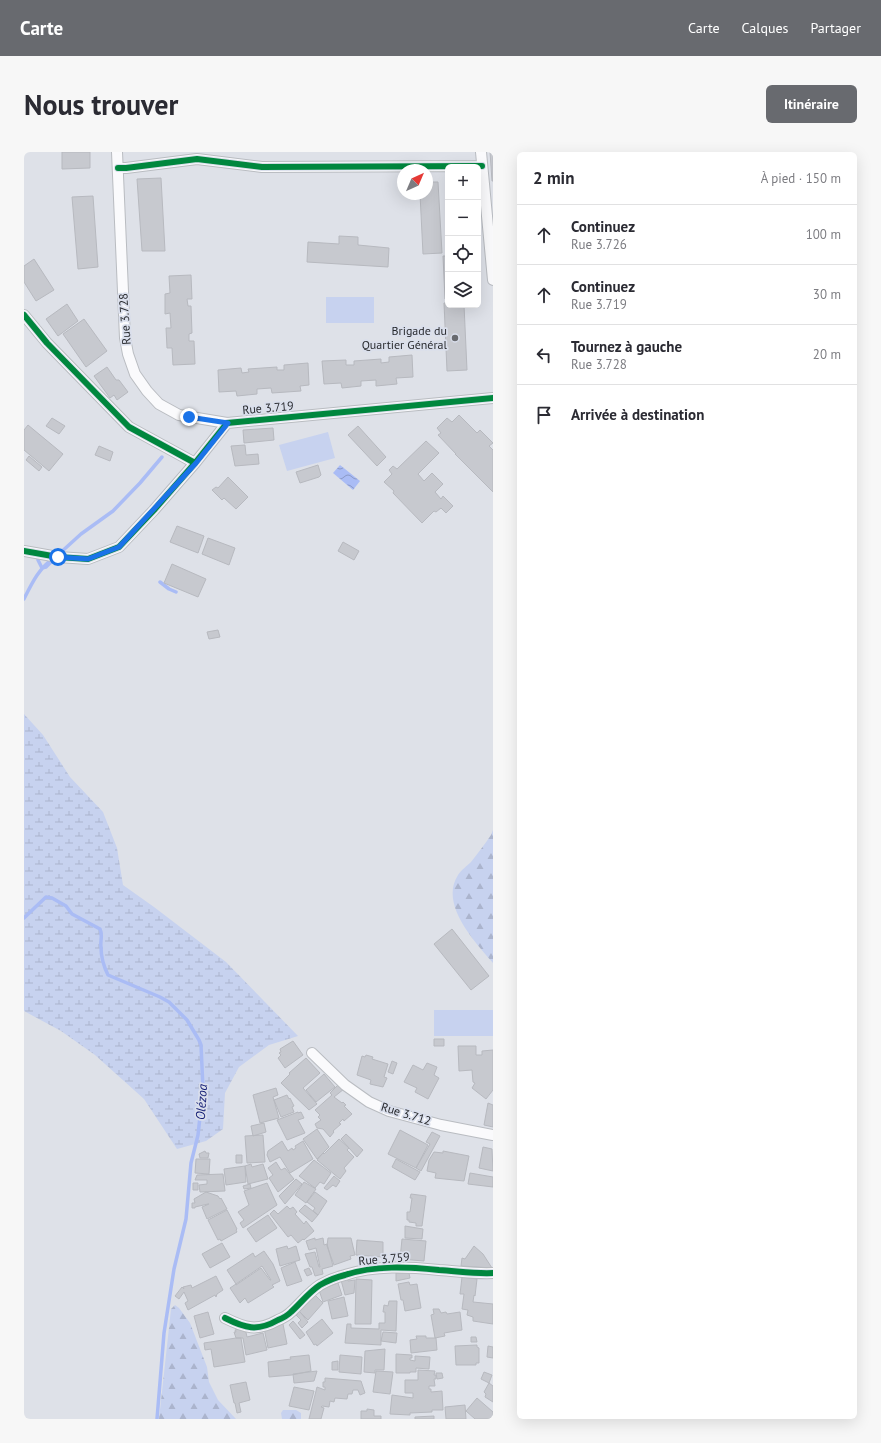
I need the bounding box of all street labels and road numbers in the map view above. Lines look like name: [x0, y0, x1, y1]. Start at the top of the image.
street label: Rue 3.728: [115, 293, 134, 345]
street label: Rue 3.719: [242, 398, 294, 417]
street label: Rue 3.712: [379, 1099, 433, 1128]
street label: Rue 3.759: [358, 1249, 410, 1268]

